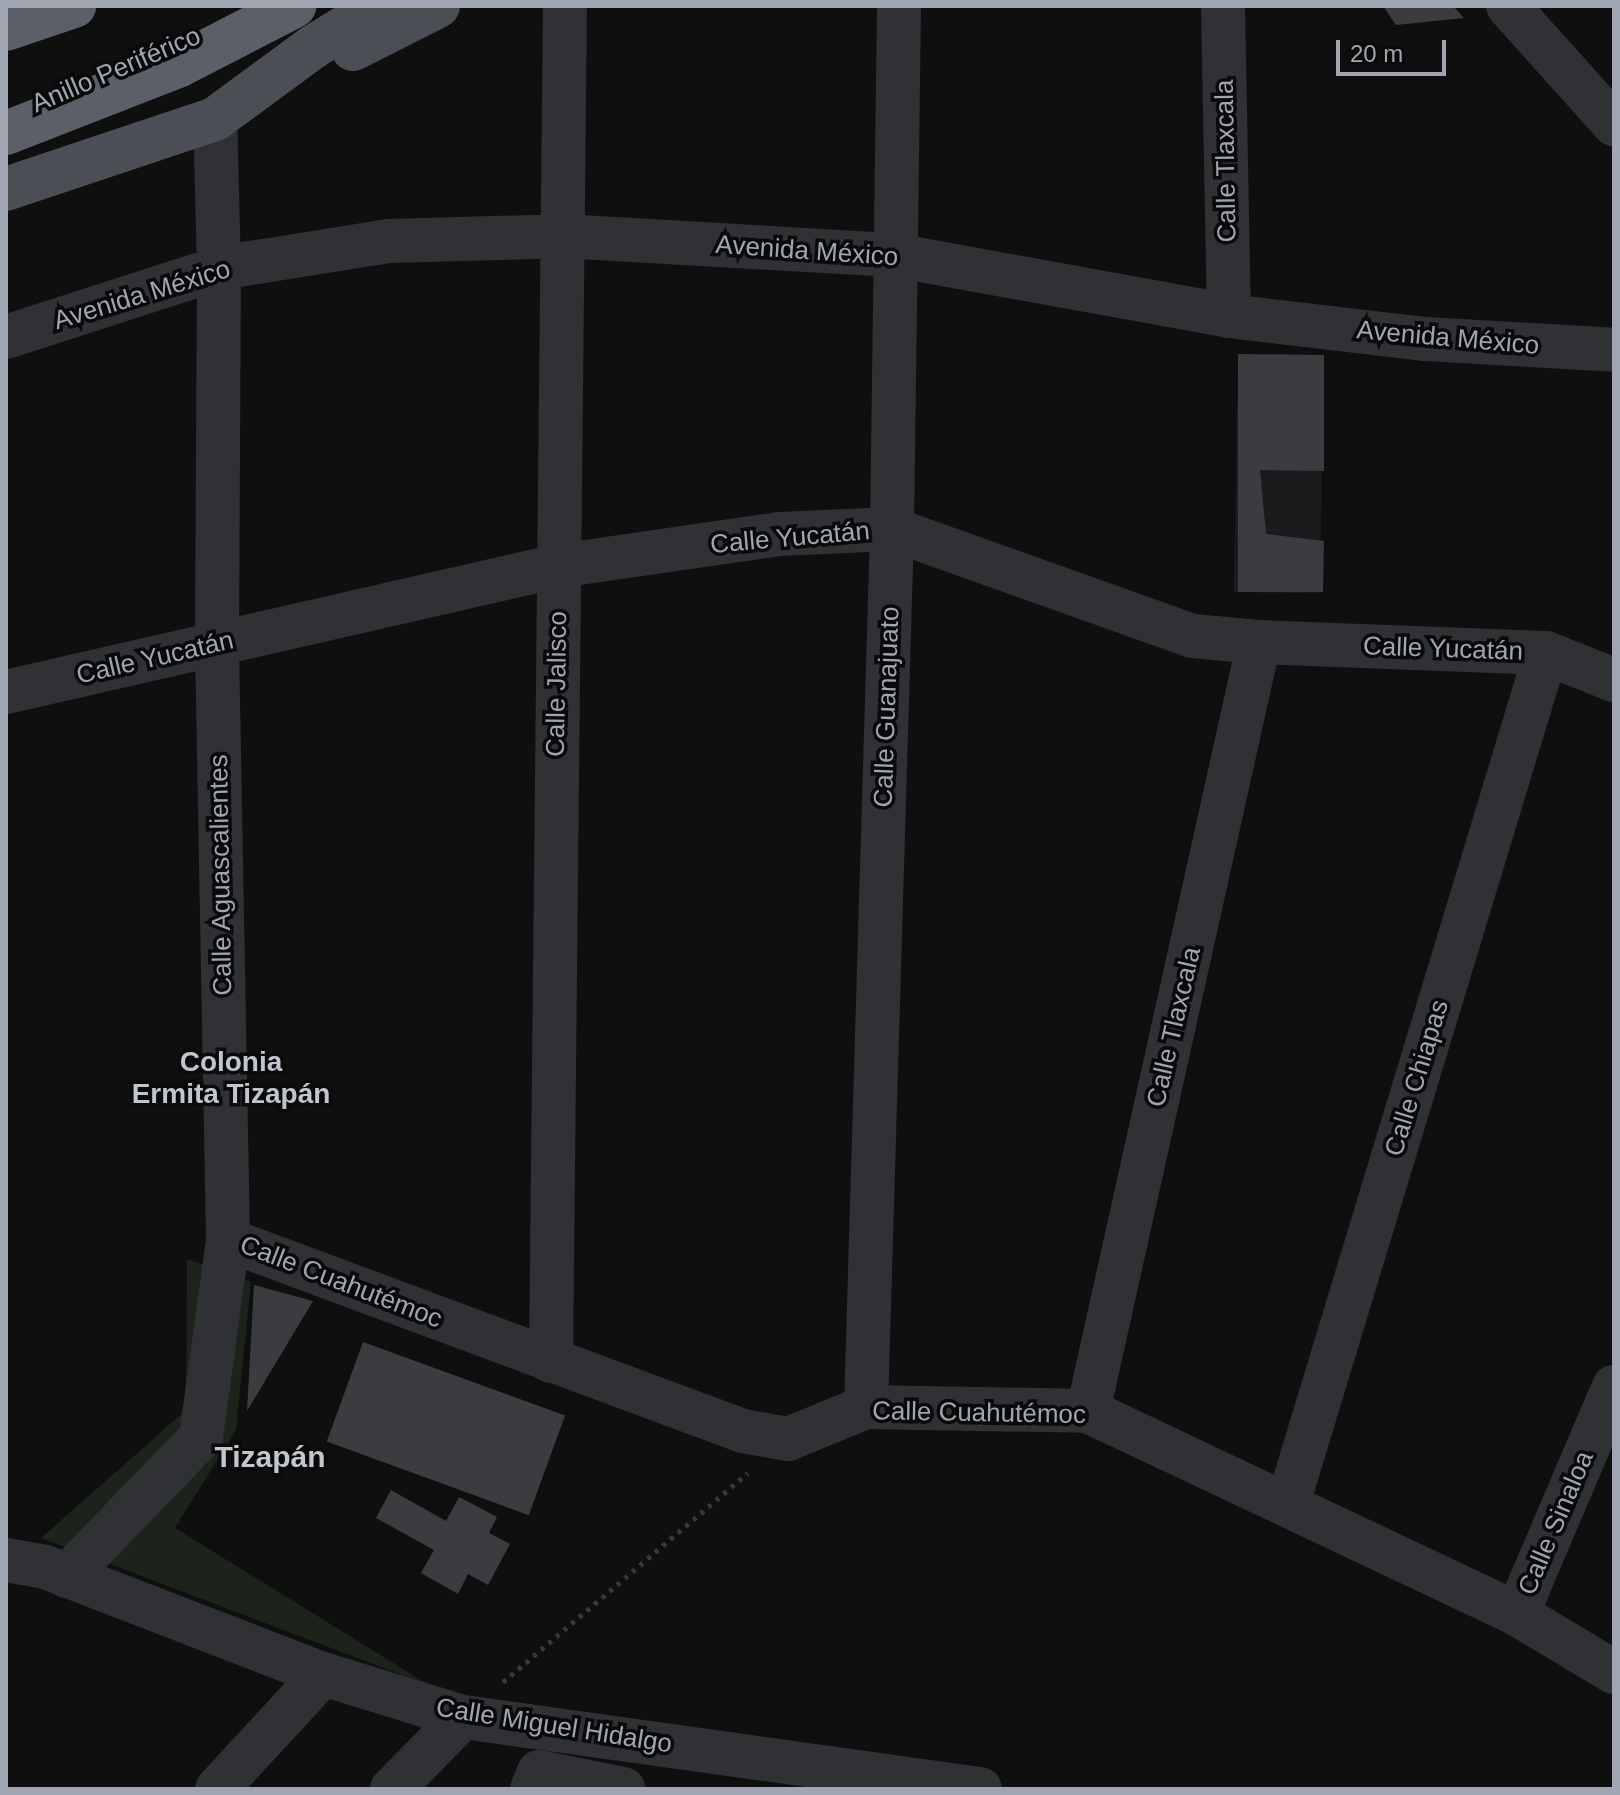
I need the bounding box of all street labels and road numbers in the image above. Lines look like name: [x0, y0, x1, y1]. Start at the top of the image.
street label: Anillo Periférico: [27, 20, 205, 120]
street label: Calle Tlaxcala: [1209, 79, 1243, 243]
street label: Avenida México: [715, 229, 899, 273]
street label: Avenida México: [50, 253, 234, 337]
street label: Avenida México: [1355, 314, 1541, 362]
street label: Calle Yucatán: [709, 515, 871, 561]
street label: Calle Guanajuato: [868, 606, 906, 808]
street label: Calle Jalisco: [540, 611, 574, 757]
street label: Calle Yucatán: [73, 625, 237, 691]
street label: Calle Yucatán: [1362, 631, 1524, 667]
street label: Calle Aguascalientes: [203, 753, 239, 997]
street label: Calle Tlaxcala: [1140, 944, 1208, 1110]
street label: Calle Chiapas: [1378, 996, 1456, 1160]
street label: Calle Cuahutémoc: [236, 1229, 446, 1335]
street label: Calle Cuahutémoc: [872, 1396, 1086, 1430]
street label: Calle Sinaloa: [1512, 1446, 1600, 1600]
street label: Calle Miguel Hidalgo: [434, 1692, 674, 1760]

